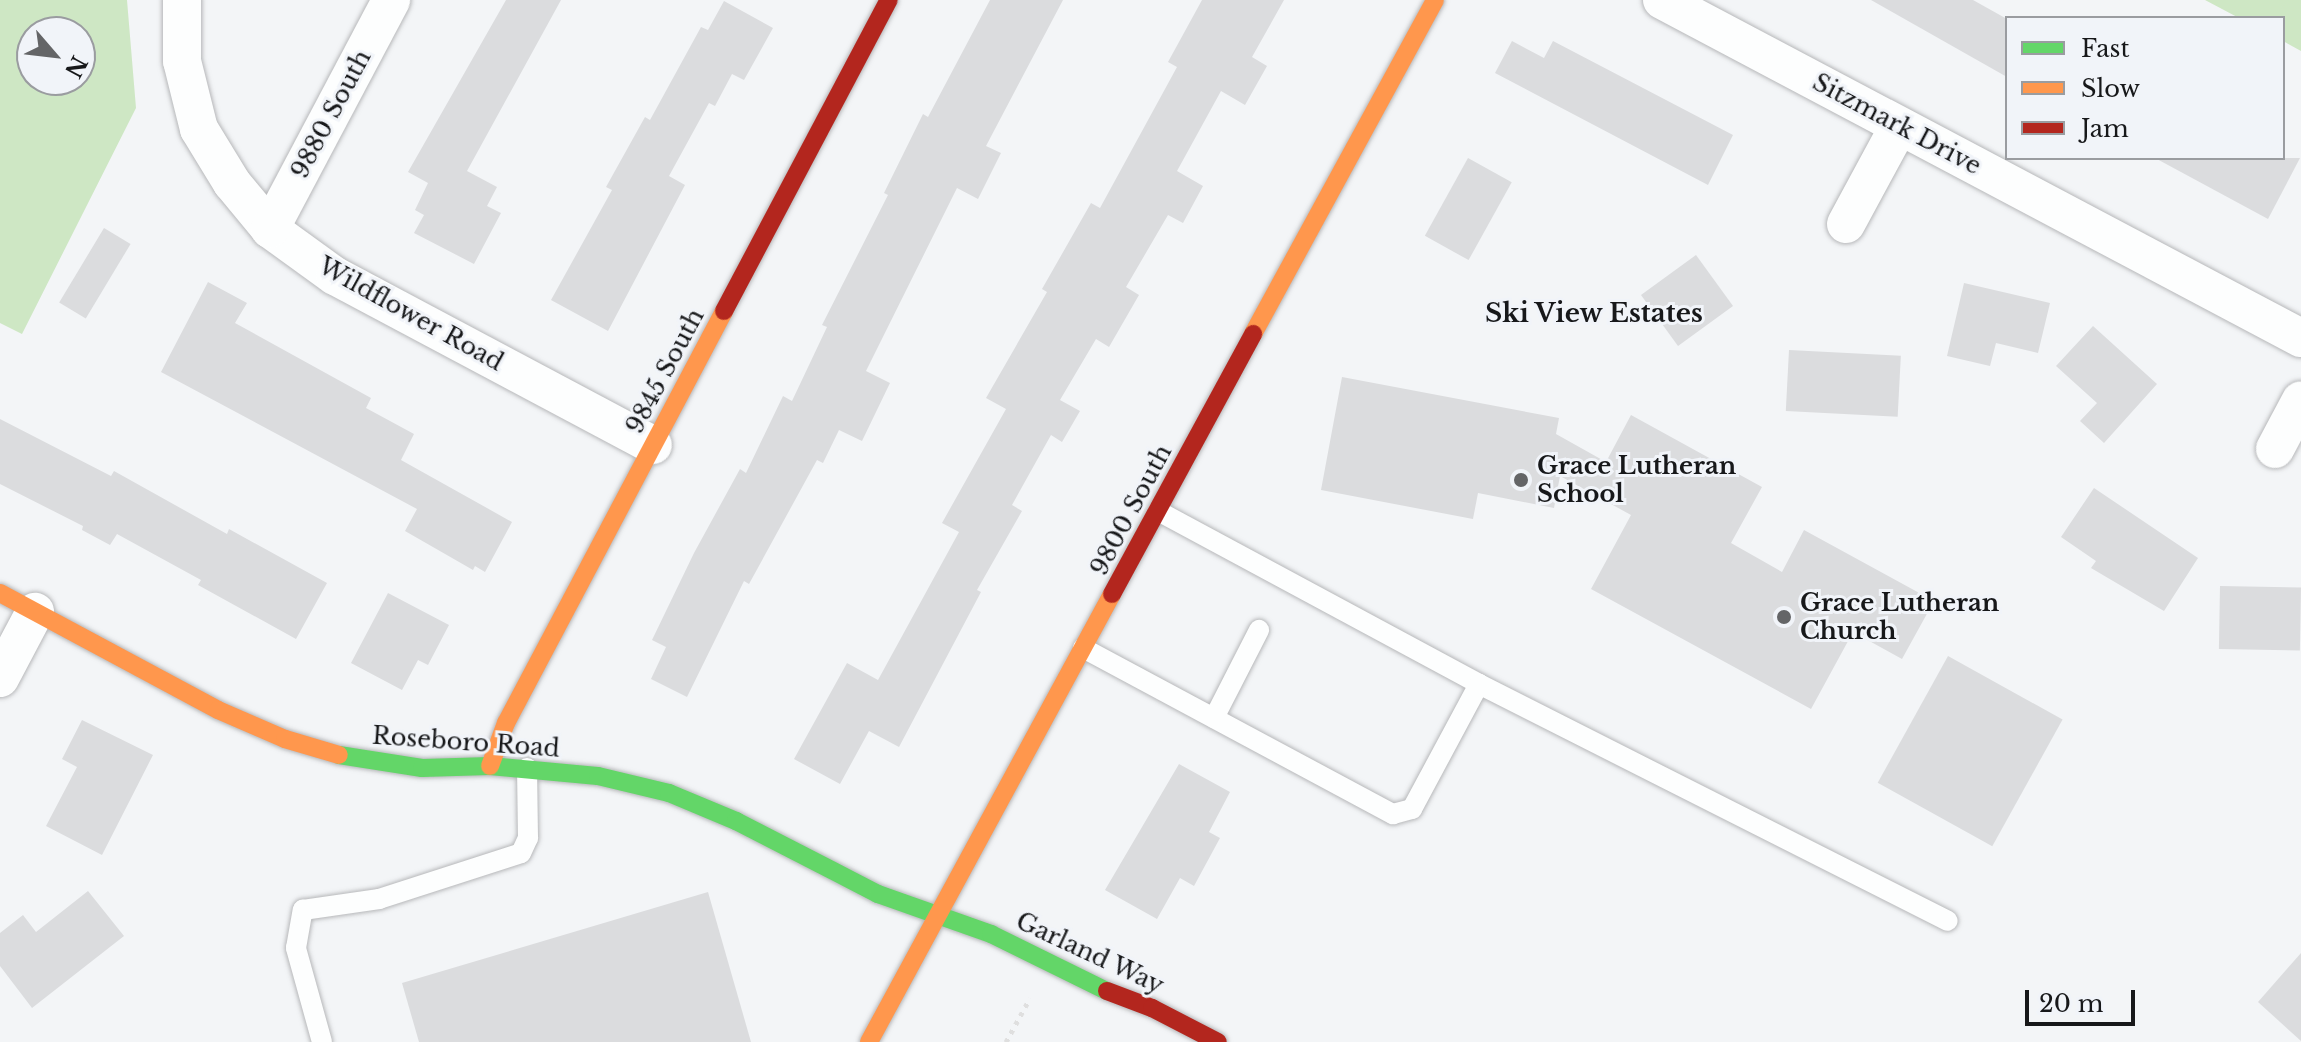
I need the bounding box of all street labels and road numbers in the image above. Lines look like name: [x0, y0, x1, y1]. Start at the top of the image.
street label: 9880 South: [285, 45, 377, 183]
street label: Sitzmark Drive: [1808, 67, 1986, 181]
street label: Wildflower Road: [313, 251, 509, 377]
street label: 9845 South: [620, 304, 710, 438]
street label: 9800 South: [1084, 440, 1178, 580]
street label: Roseboro Road: [371, 721, 561, 763]
street label: Garland Way: [1011, 906, 1169, 1000]

